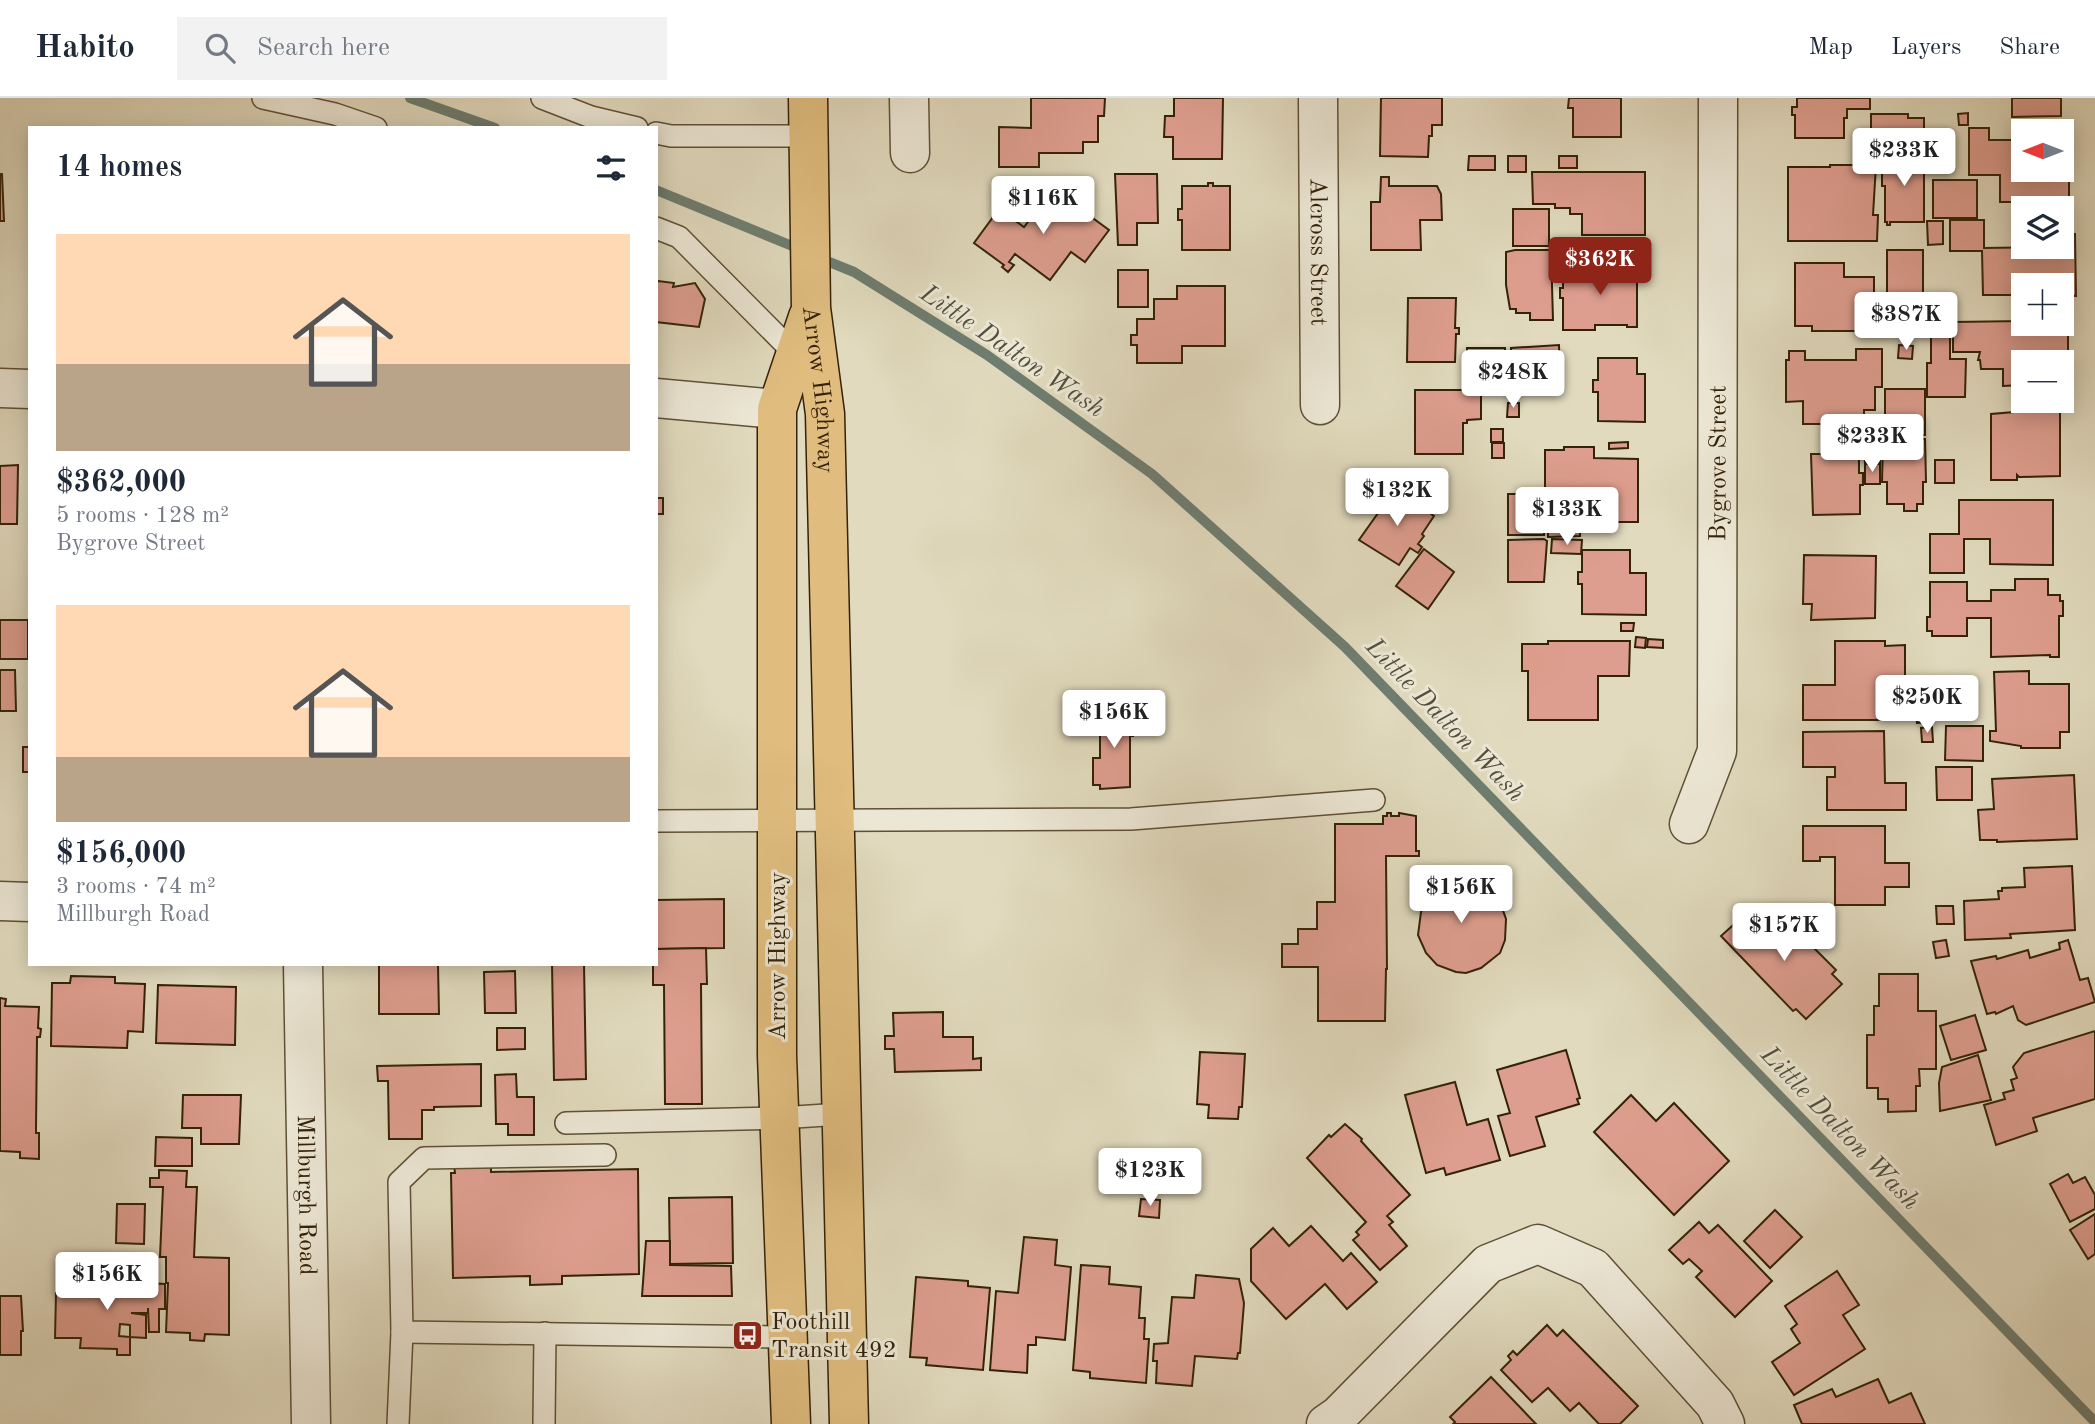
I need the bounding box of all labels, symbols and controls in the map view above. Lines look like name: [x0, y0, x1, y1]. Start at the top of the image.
search box: [177, 17, 667, 80]
icon: search: [201, 29, 239, 67]
text: Habito: [35, 32, 135, 65]
text: Search here: [257, 35, 390, 61]
text: Map: [1809, 36, 1853, 60]
text: Layers: [1891, 36, 1961, 60]
text: Share: [1999, 36, 2060, 60]
north arrow: [2011, 119, 2074, 182]
map controls: [2011, 119, 2074, 413]
pin: $233K: [1855, 129, 1953, 188]
text: $233K: [1868, 139, 1940, 162]
icon: filters: [592, 149, 630, 187]
text: 14 homes: [56, 153, 182, 183]
pin: $116K: [994, 176, 1092, 236]
street label: Alcross Street: [1305, 178, 1329, 326]
text: $116K: [1007, 187, 1079, 210]
button: layers: [2011, 196, 2074, 259]
pin: $362K: [1551, 238, 1649, 297]
text: $362K: [1564, 248, 1636, 271]
button: +: [2011, 273, 2074, 336]
icon: home: [280, 279, 406, 405]
water label: Little Dalton Wash: [914, 280, 1109, 423]
pin: $387K: [1857, 292, 1955, 352]
text: $387K: [1870, 303, 1942, 326]
street label: Arrow Highway: [797, 304, 836, 474]
pin: $248K: [1464, 350, 1562, 410]
button: −: [2011, 350, 2074, 413]
text: $248K: [1477, 361, 1549, 384]
street label: Bygrove Street: [1707, 385, 1732, 541]
pin: $233K: [1823, 414, 1921, 474]
text: $233K: [1836, 425, 1908, 448]
text: $362,000: [56, 468, 186, 498]
pin: $132K: [1348, 468, 1446, 528]
text: $132K: [1361, 479, 1433, 502]
pin: $133K: [1518, 488, 1616, 547]
text: $133K: [1531, 498, 1603, 521]
text: 5 rooms · 128 m²: [56, 504, 229, 527]
text: Bygrove Street: [56, 532, 205, 555]
water label: Little Dalton Wash: [1359, 633, 1529, 807]
icon: home: [280, 650, 406, 776]
pin: $250K: [1878, 676, 1976, 735]
text: $250K: [1891, 686, 1963, 709]
pin: $156K: [1065, 690, 1163, 750]
text: $156K: [1078, 701, 1150, 724]
text: $156,000: [56, 839, 186, 869]
pin: $156K: [1412, 866, 1510, 925]
street label: Arrow Highway: [767, 872, 791, 1040]
text: 3 rooms · 74 m²: [56, 875, 216, 898]
text: $156K: [1425, 876, 1497, 899]
text: Millburgh Road: [56, 903, 210, 926]
pin: $157K: [1735, 904, 1833, 963]
text: $157K: [1748, 914, 1820, 937]
water label: Little Dalton Wash: [1754, 1041, 1924, 1215]
street label: Millburgh Road: [292, 1114, 318, 1276]
pin: $123K: [1101, 1148, 1199, 1208]
text: $123K: [1114, 1159, 1186, 1182]
pin: $156K: [58, 1252, 156, 1312]
text: $156K: [71, 1263, 143, 1286]
place label: Foothill Transit 492: [771, 1311, 897, 1363]
bus stop icon: Foothill Transit 492: [731, 1318, 765, 1352]

